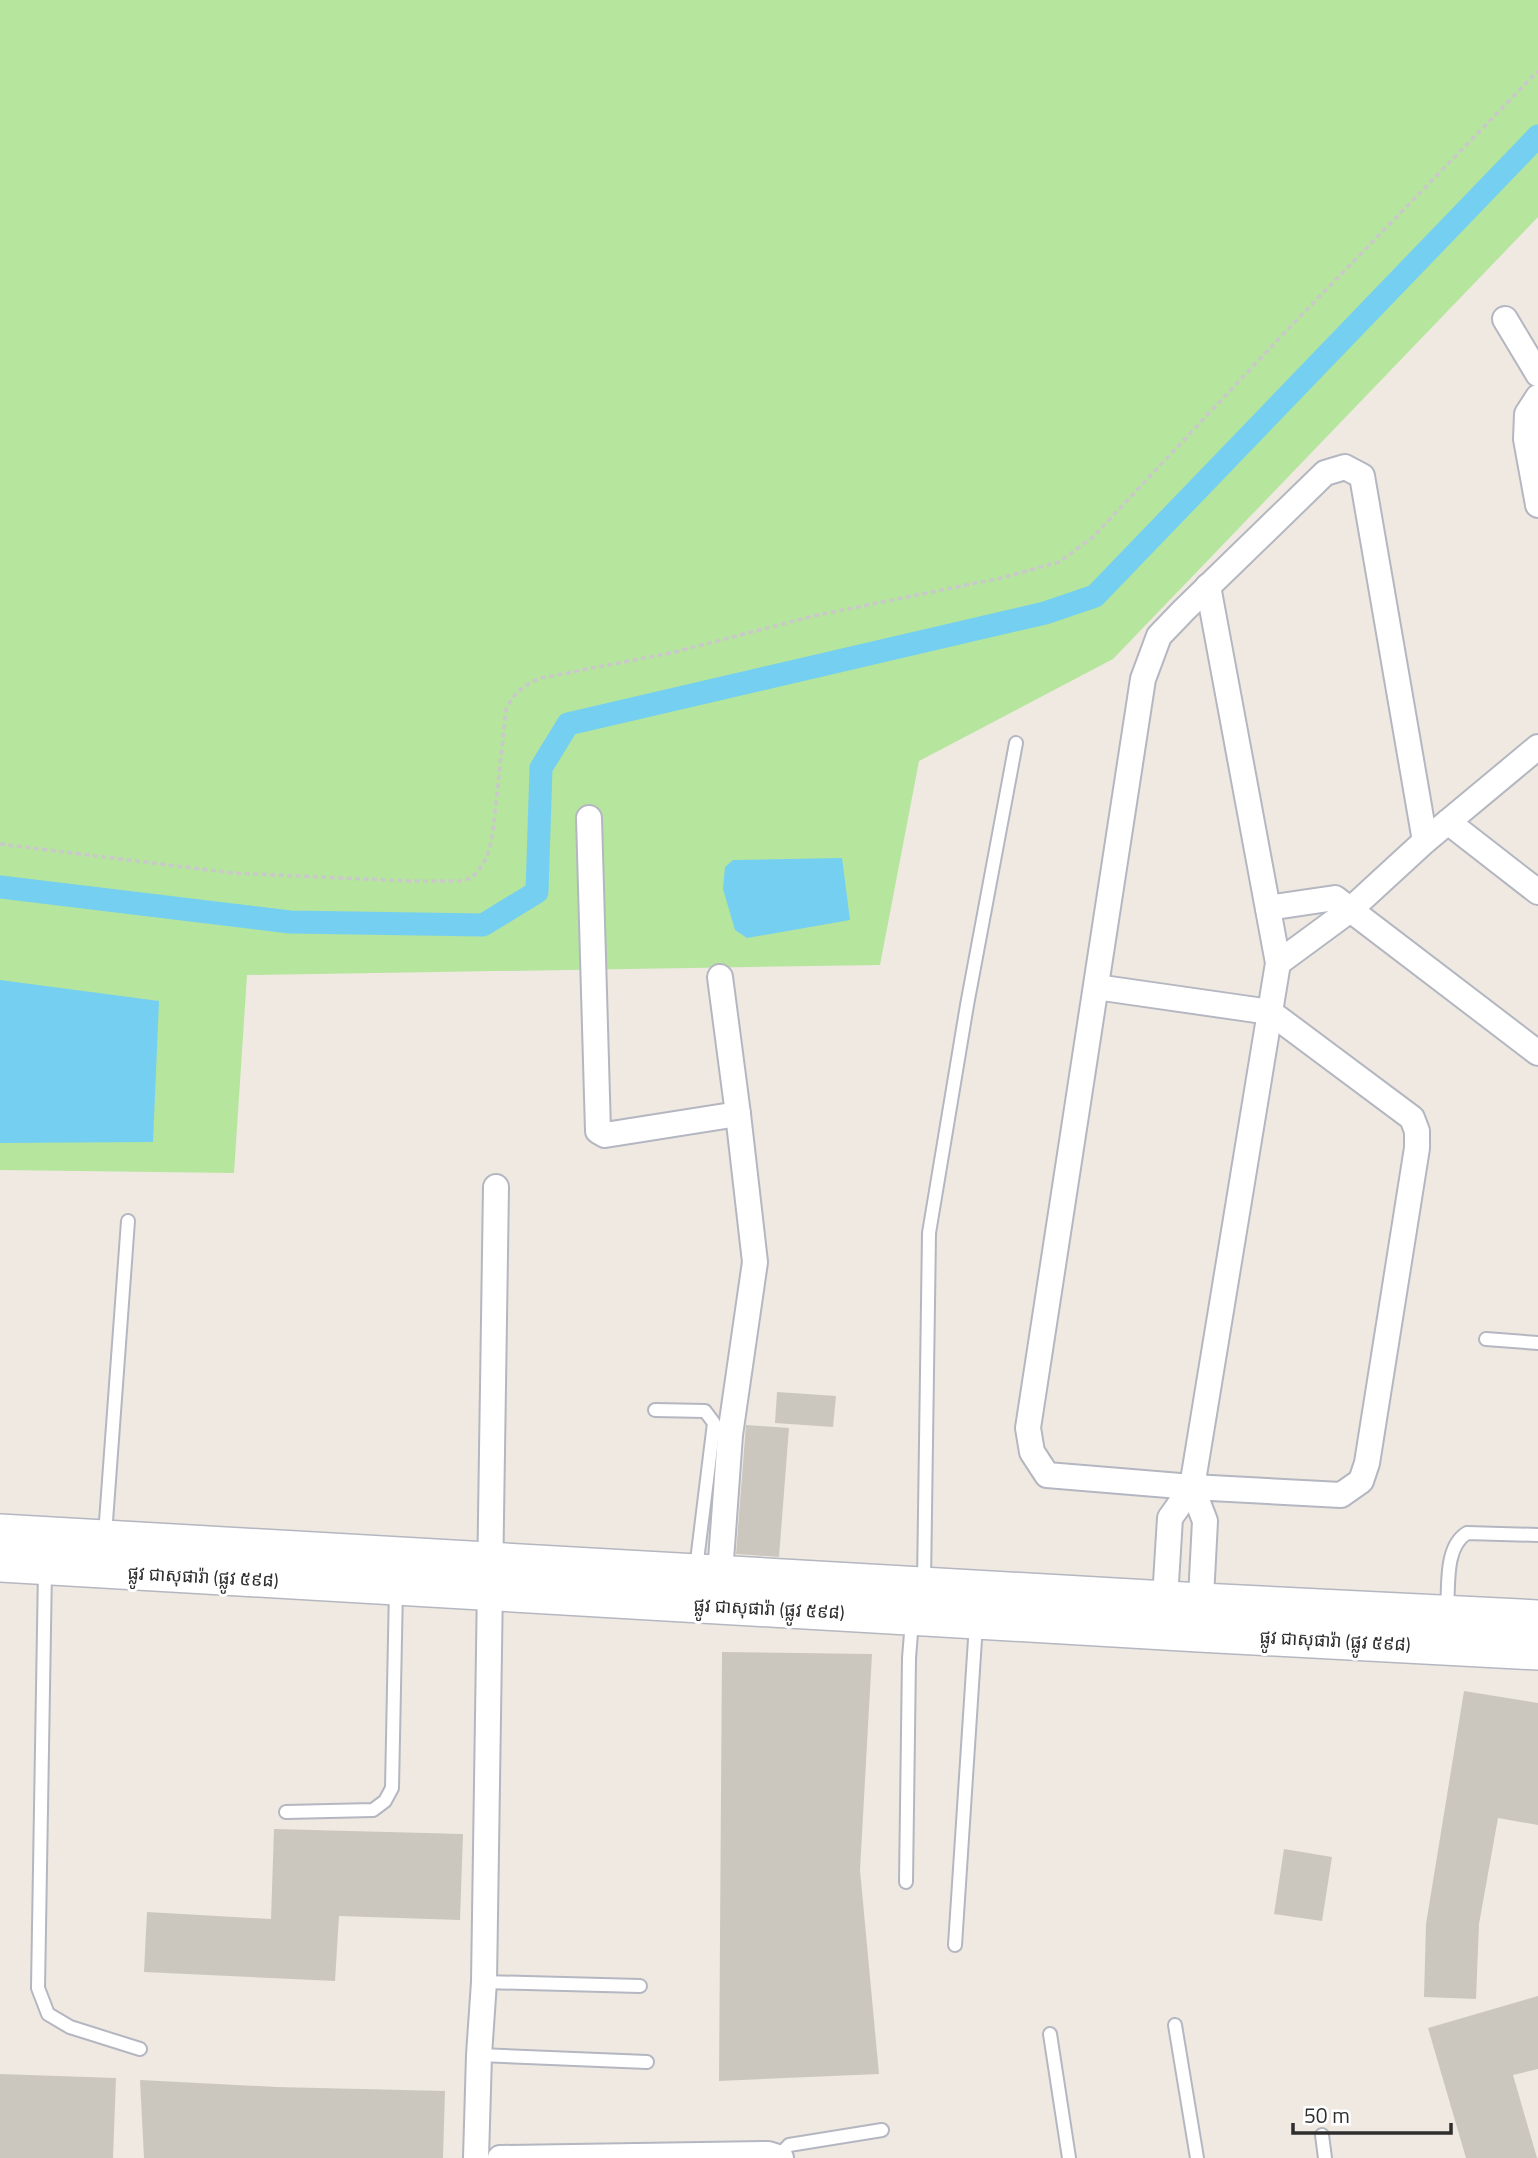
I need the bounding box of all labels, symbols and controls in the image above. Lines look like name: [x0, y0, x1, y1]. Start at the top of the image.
street label: ផ្លូវ ជាសុផារ៉ា (ផ្លូវ ៥៩៨): [127, 1559, 279, 1597]
street label: ផ្លូវ ជាសុផារ៉ា (ផ្លូវ ៥៩៨): [693, 1591, 845, 1629]
street label: ផ្លូវ ជាសុផារ៉ា (ផ្លូវ ៥៩៨): [1259, 1623, 1411, 1661]
scale bar: [1293, 2092, 1450, 2136]
text: 50 m: [1304, 2099, 1350, 2131]

